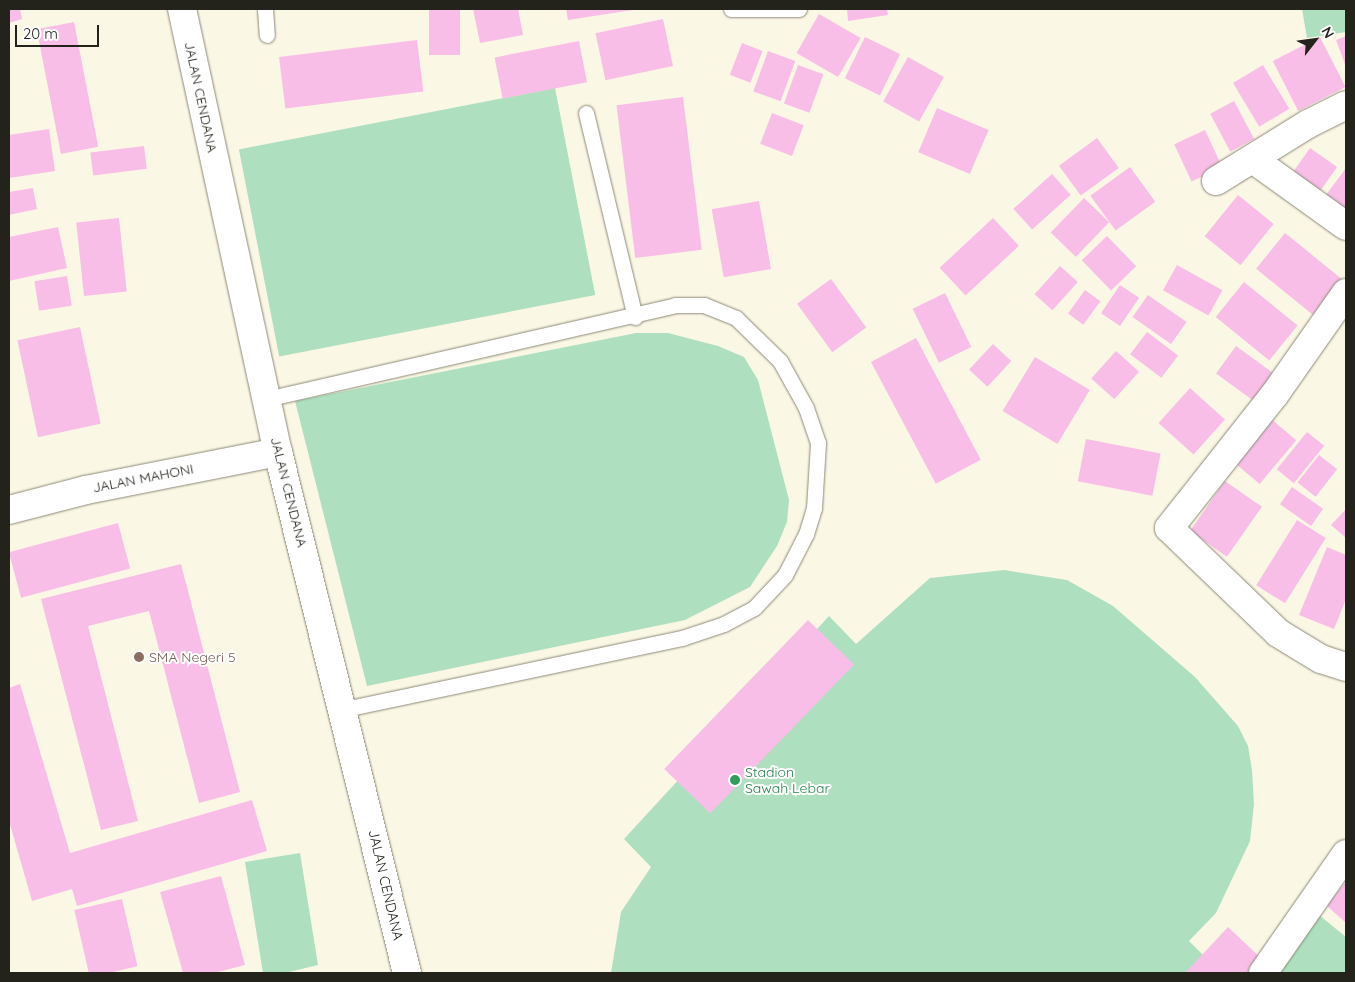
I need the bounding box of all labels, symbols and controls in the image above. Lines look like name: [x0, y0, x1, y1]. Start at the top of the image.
scale bar: [18, 15, 101, 47]
north arrow: [1290, 15, 1340, 65]
text: 20 m: [23, 24, 58, 43]
text: N: [1318, 24, 1338, 41]
street label: JALAN CENDANA: [181, 40, 221, 154]
street label: JALAN CENDANA: [267, 435, 311, 549]
street label: JALAN MAHONI: [91, 460, 195, 496]
place label: SMA Negeri 5: [149, 649, 236, 665]
marker: SMA Negeri 5: [133, 651, 145, 663]
place label: Stadion Sawah Lebar: [745, 764, 830, 796]
marker: Stadion Sawah Lebar: [729, 774, 741, 786]
street label: JALAN CENDANA: [365, 828, 407, 942]

